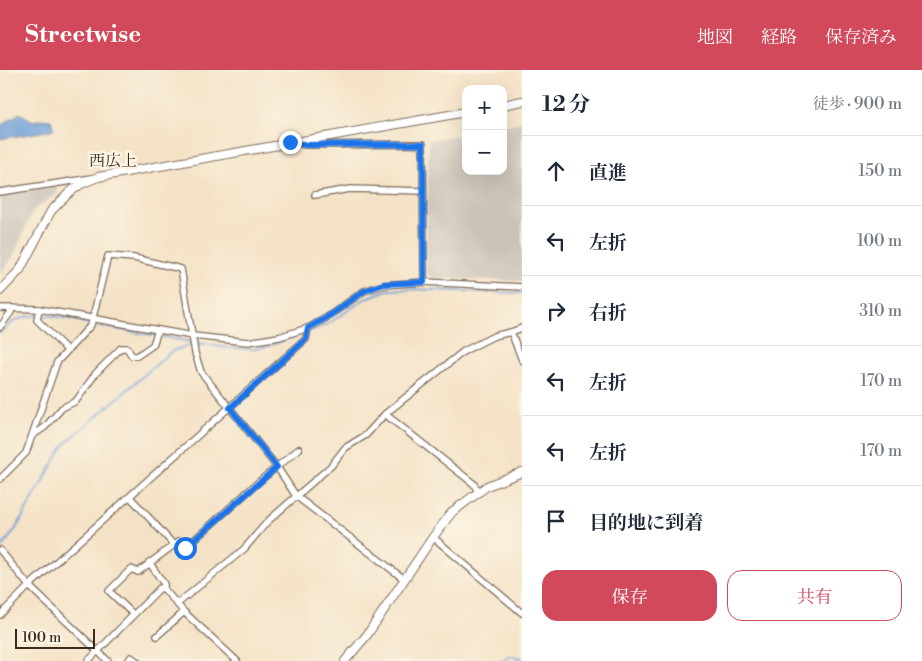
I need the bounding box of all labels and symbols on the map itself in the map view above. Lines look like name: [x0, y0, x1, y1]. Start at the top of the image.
route end: [279, 131, 302, 154]
district label: 西広上: [89, 151, 137, 171]
route start: [174, 537, 197, 560]
scale bar: [15, 626, 95, 649]

